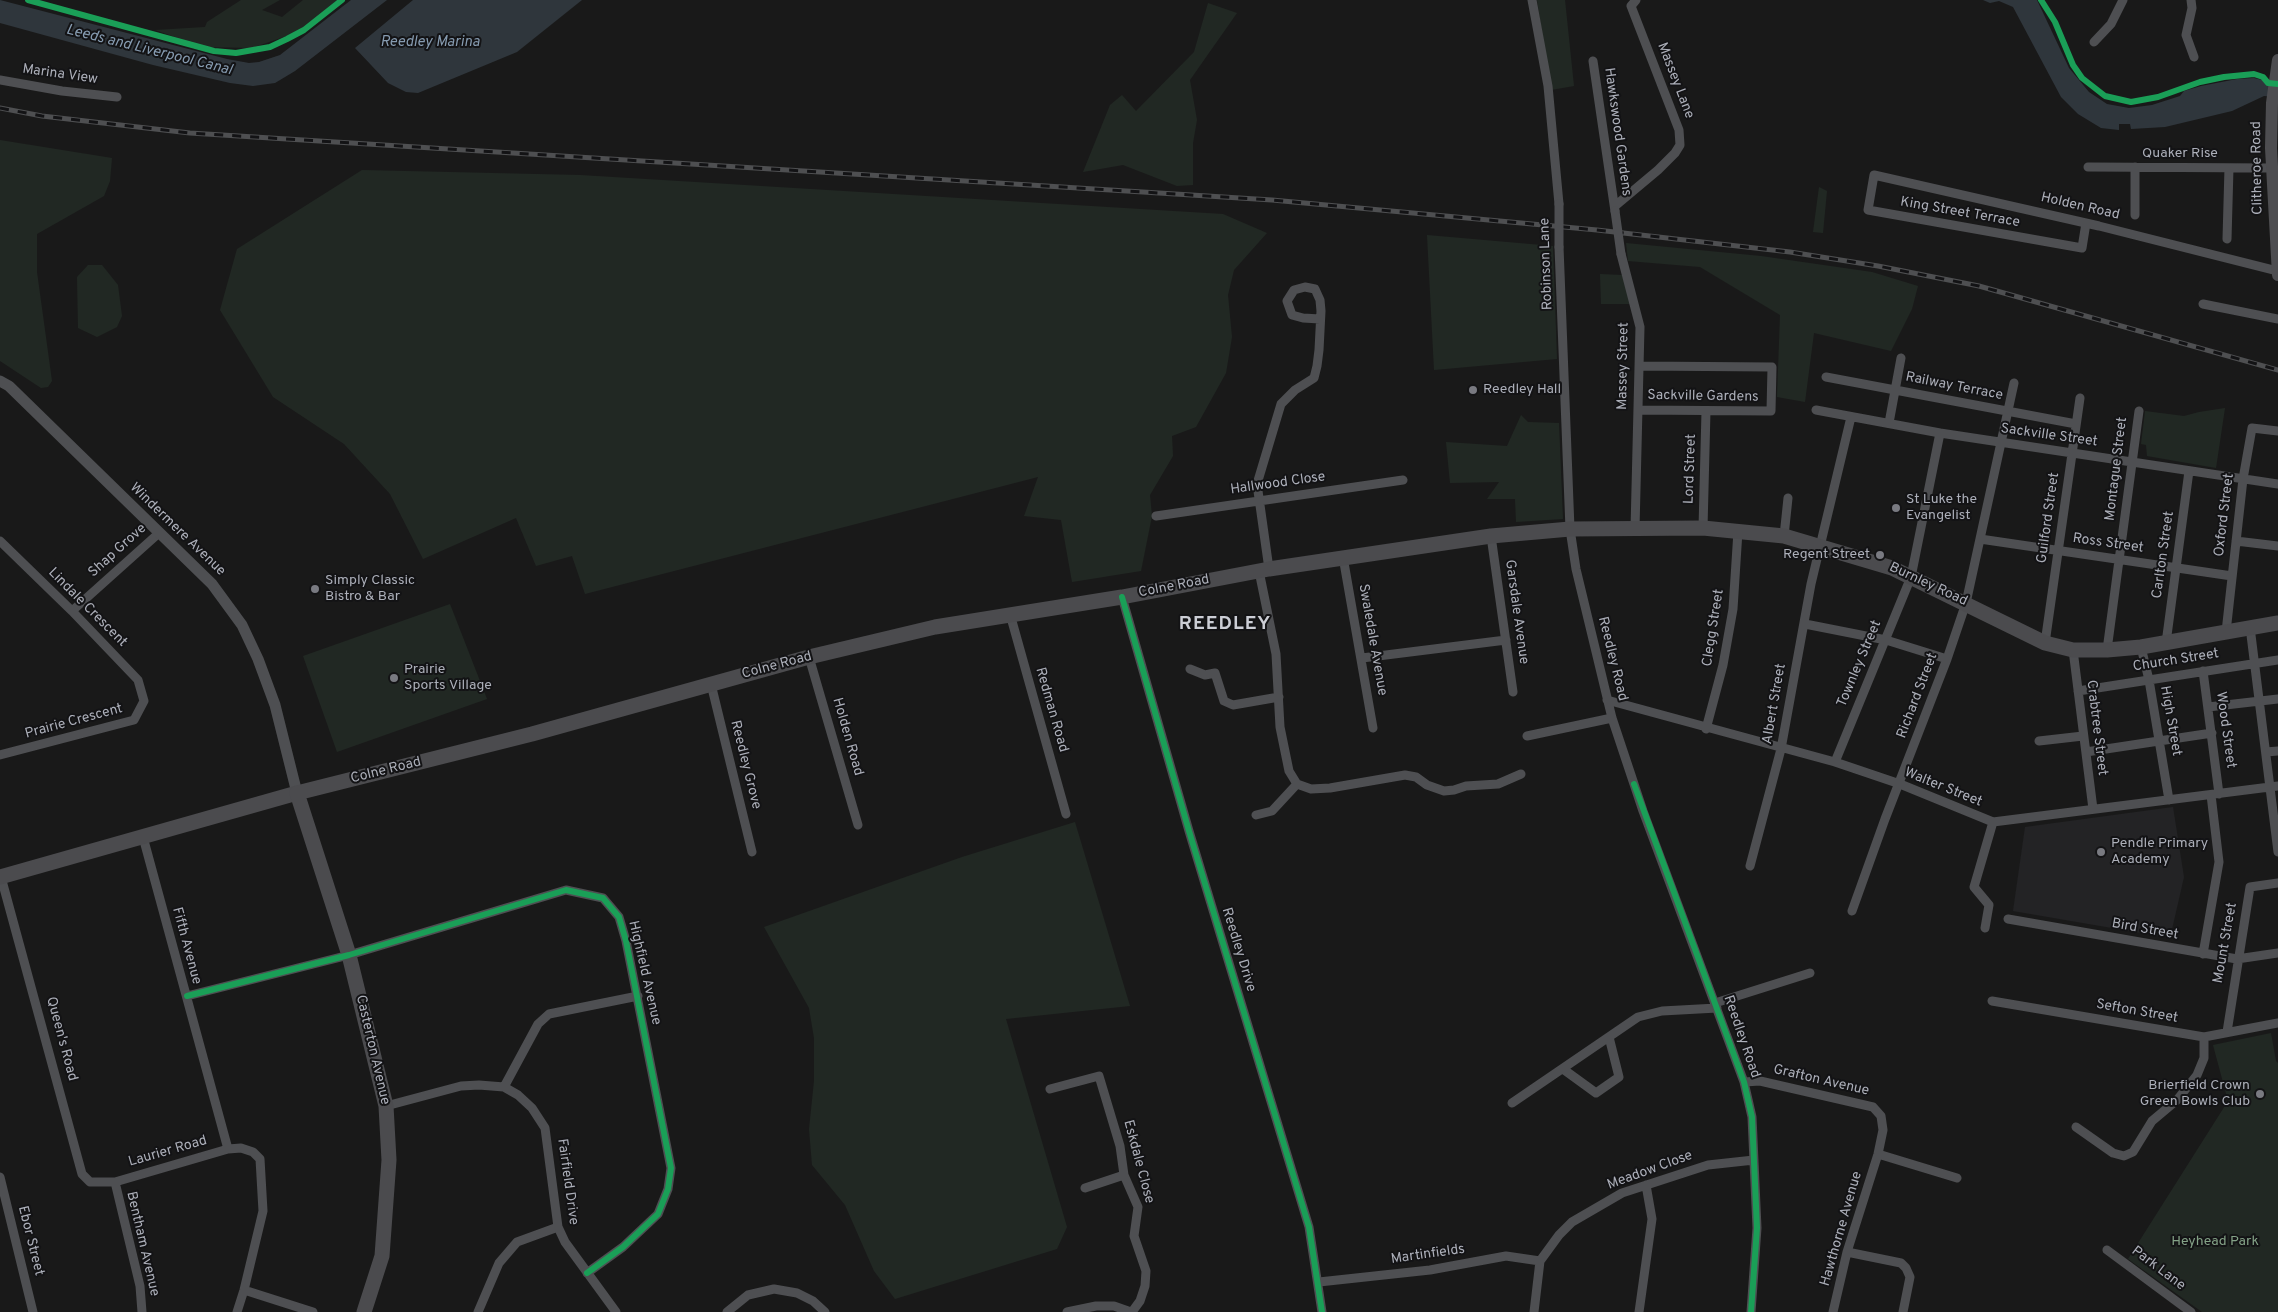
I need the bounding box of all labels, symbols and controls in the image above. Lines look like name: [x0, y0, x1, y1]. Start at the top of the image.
water label: Leeds and Liverpool Canal: [64, 22, 234, 80]
water label: Reedley Marina: [380, 34, 480, 52]
street label: Massey Lane: [1653, 41, 1697, 121]
street label: Marina View: [21, 61, 99, 89]
street label: Hawkswood Gardens: [1600, 67, 1634, 197]
street label: Clitheroe Road: [2249, 121, 2267, 215]
street label: Quaker Rise: [2142, 146, 2218, 162]
street label: Holden Road: [2039, 190, 2121, 224]
street label: King Street Terrace: [1899, 194, 2021, 232]
street label: Robinson Lane: [1537, 218, 1557, 310]
street label: Massey Street: [1615, 322, 1633, 410]
street label: Railway Terrace: [1904, 369, 2004, 405]
place label: Reedley Hall: [1483, 382, 1561, 398]
marker: Reedley Hall: [1467, 384, 1479, 396]
street label: Sackville Gardens: [1647, 388, 1759, 406]
street label: Montague Street: [2102, 416, 2132, 522]
street label: Sackville Street: [2000, 421, 2098, 451]
street label: Lord Street: [1681, 434, 1701, 504]
street label: Hallwood Close: [1230, 469, 1326, 499]
street label: Guilford Street: [2034, 471, 2064, 565]
street label: Oxford Street: [2212, 472, 2238, 558]
street label: Windermere Avenue: [126, 480, 228, 580]
place label: St Luke the Evangelist: [1906, 492, 1977, 524]
marker: St Luke the Evangelist: [1890, 502, 1902, 514]
street label: Carlton Street: [2150, 510, 2178, 600]
street label: Shap Grove: [86, 521, 150, 581]
street label: Ross Street: [2071, 531, 2145, 557]
place label: Regent Street: [1783, 547, 1870, 563]
marker: Regent Street: [1874, 549, 1886, 561]
street label: Garsdale Avenue: [1500, 559, 1532, 665]
street label: Burnley Road: [1886, 560, 1970, 610]
street label: Lindale Crescent: [44, 565, 130, 651]
street label: Colne Road: [1137, 572, 1211, 602]
place label: Simply Classic Bistro & Bar: [325, 573, 415, 606]
marker: Simply Classic Bistro & Bar: [309, 583, 321, 595]
street label: Swaledale Avenue: [1354, 583, 1390, 697]
street label: Clegg Street: [1700, 588, 1728, 668]
district label: REEDLEY: [1178, 614, 1272, 636]
street label: Reedley Road: [1593, 615, 1631, 703]
street label: Townley Street: [1834, 618, 1886, 710]
street label: Church Street: [2132, 646, 2220, 676]
street label: Colne Road: [740, 649, 814, 683]
street label: Richard Street: [1894, 651, 1942, 741]
place label: Prairie Sports Village: [404, 662, 492, 694]
street label: Albert Street: [1760, 662, 1790, 746]
street label: Redman Road: [1031, 666, 1071, 754]
marker: Prairie Sports Village: [388, 672, 400, 684]
street label: Crabtree Street: [2082, 679, 2110, 777]
street label: High Street: [2156, 685, 2184, 757]
street label: Wood Street: [2211, 691, 2239, 769]
street label: Holden Road: [828, 696, 866, 778]
street label: Prairie Crescent: [23, 701, 125, 743]
street label: Reedley Grove: [726, 719, 764, 811]
street label: Colne Road: [349, 754, 423, 788]
street label: Walter Street: [1902, 765, 1984, 811]
place label: Pendle Primary Academy: [2111, 836, 2208, 869]
marker: Pendle Primary Academy: [2095, 846, 2107, 858]
street label: Mount Street: [2211, 901, 2241, 985]
street label: Fifth Avenue: [168, 906, 204, 986]
street label: Reedley Drive: [1217, 906, 1259, 994]
street label: Bird Street: [2110, 916, 2180, 944]
street label: Highfield Avenue: [624, 919, 664, 1027]
street label: Casterton Avenue: [351, 993, 393, 1107]
street label: Reedley Road: [1719, 993, 1763, 1081]
street label: Queen's Road: [42, 995, 80, 1083]
street label: Sefton Street: [2095, 997, 2179, 1027]
street label: Grafton Avenue: [1771, 1062, 1871, 1100]
place label: Brierfield Crown Green Bowls Club: [2140, 1078, 2250, 1110]
marker: Brierfield Crown Green Bowls Club: [2254, 1088, 2266, 1100]
street label: Eskdale Close: [1119, 1118, 1157, 1206]
street label: Laurier Road: [127, 1133, 209, 1171]
street label: Fairfield Drive: [553, 1138, 581, 1226]
street label: Meadow Close: [1605, 1148, 1695, 1194]
street label: Hawthorne Avenue: [1818, 1170, 1866, 1288]
street label: Bentham Avenue: [122, 1190, 162, 1298]
street label: Ebor Street: [13, 1204, 47, 1278]
park label: Heyhead Park: [2171, 1234, 2259, 1250]
street label: Martinfields: [1390, 1242, 1466, 1268]
street label: Park Lane: [2128, 1243, 2188, 1295]

